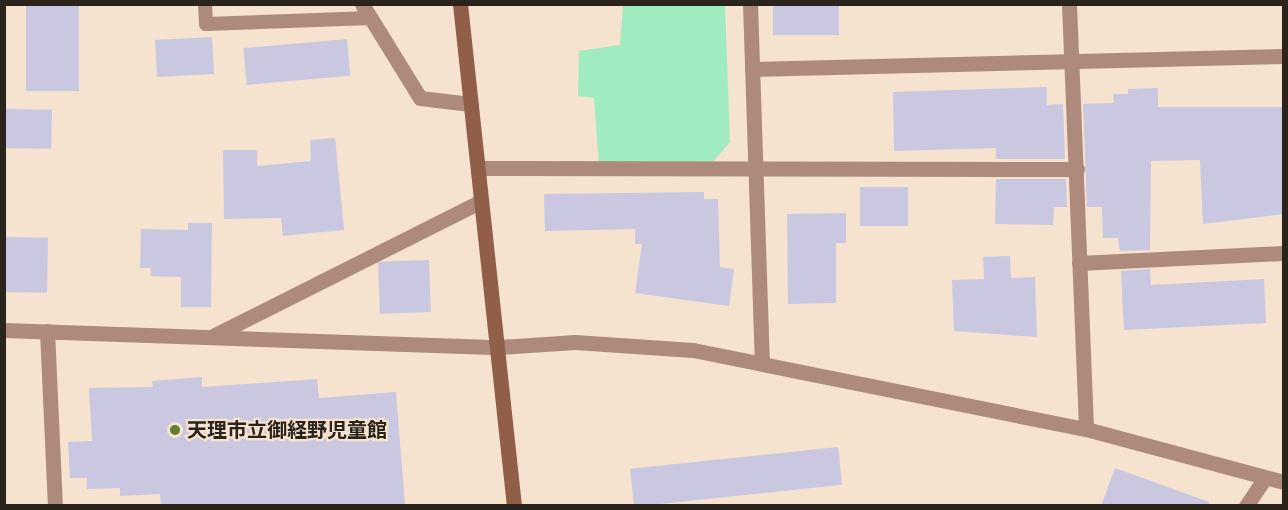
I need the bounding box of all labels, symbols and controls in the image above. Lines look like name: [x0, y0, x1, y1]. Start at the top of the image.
place label: 天理市立御経野児童館: [187, 418, 387, 442]
marker: 天理市立御経野児童館: [168, 423, 182, 437]

